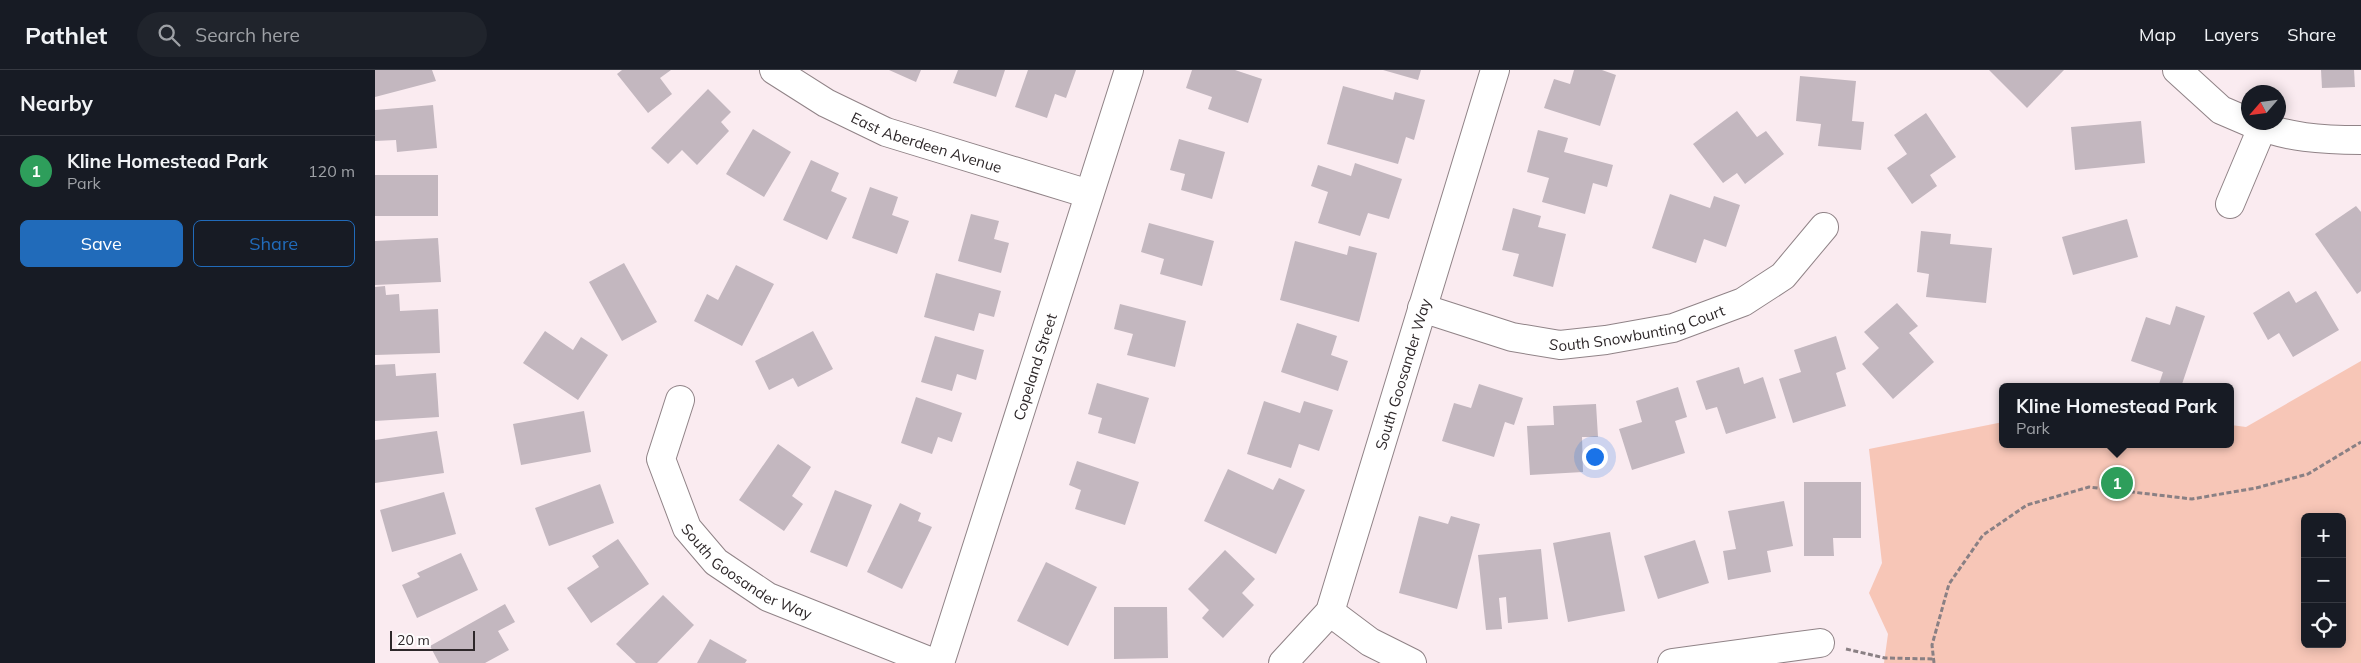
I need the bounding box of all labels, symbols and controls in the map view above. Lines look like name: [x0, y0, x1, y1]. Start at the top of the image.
search box: [137, 12, 487, 57]
text: Pathlet: [25, 20, 107, 50]
icon: search: [155, 21, 183, 49]
text: Search here: [195, 23, 300, 47]
text: Map: [2139, 23, 2176, 46]
text: Layers: [2204, 23, 2259, 46]
text: Share: [2287, 23, 2336, 46]
north arrow: [2241, 85, 2286, 130]
text: Nearby: [20, 90, 93, 116]
street label: East Aberdeen Avenue: [848, 107, 1004, 176]
text: Kline Homestead Park: [67, 149, 268, 173]
text: 1: [31, 161, 41, 181]
text: 120 m: [308, 161, 355, 181]
text: Park: [67, 173, 101, 193]
button: Save: [20, 220, 183, 267]
button: Share: [193, 220, 355, 267]
street label: South Goosander Way: [1370, 296, 1434, 452]
street label: South Snowbunting Court: [1548, 300, 1727, 355]
street label: Copeland Street: [1008, 311, 1060, 423]
popup: [1999, 383, 2234, 448]
text: Kline Homestead Park: [2016, 394, 2217, 418]
text: Park: [2016, 418, 2050, 438]
your location: [1582, 444, 1608, 470]
pin: 1: [2101, 464, 2133, 502]
map controls: [2301, 513, 2346, 648]
button: +: [2301, 513, 2346, 558]
street label: South Goosander Way: [678, 519, 815, 623]
button: −: [2301, 558, 2346, 603]
button: locate: [2301, 603, 2346, 648]
scale bar: [390, 628, 475, 651]
text: 20 m: [397, 631, 430, 649]

